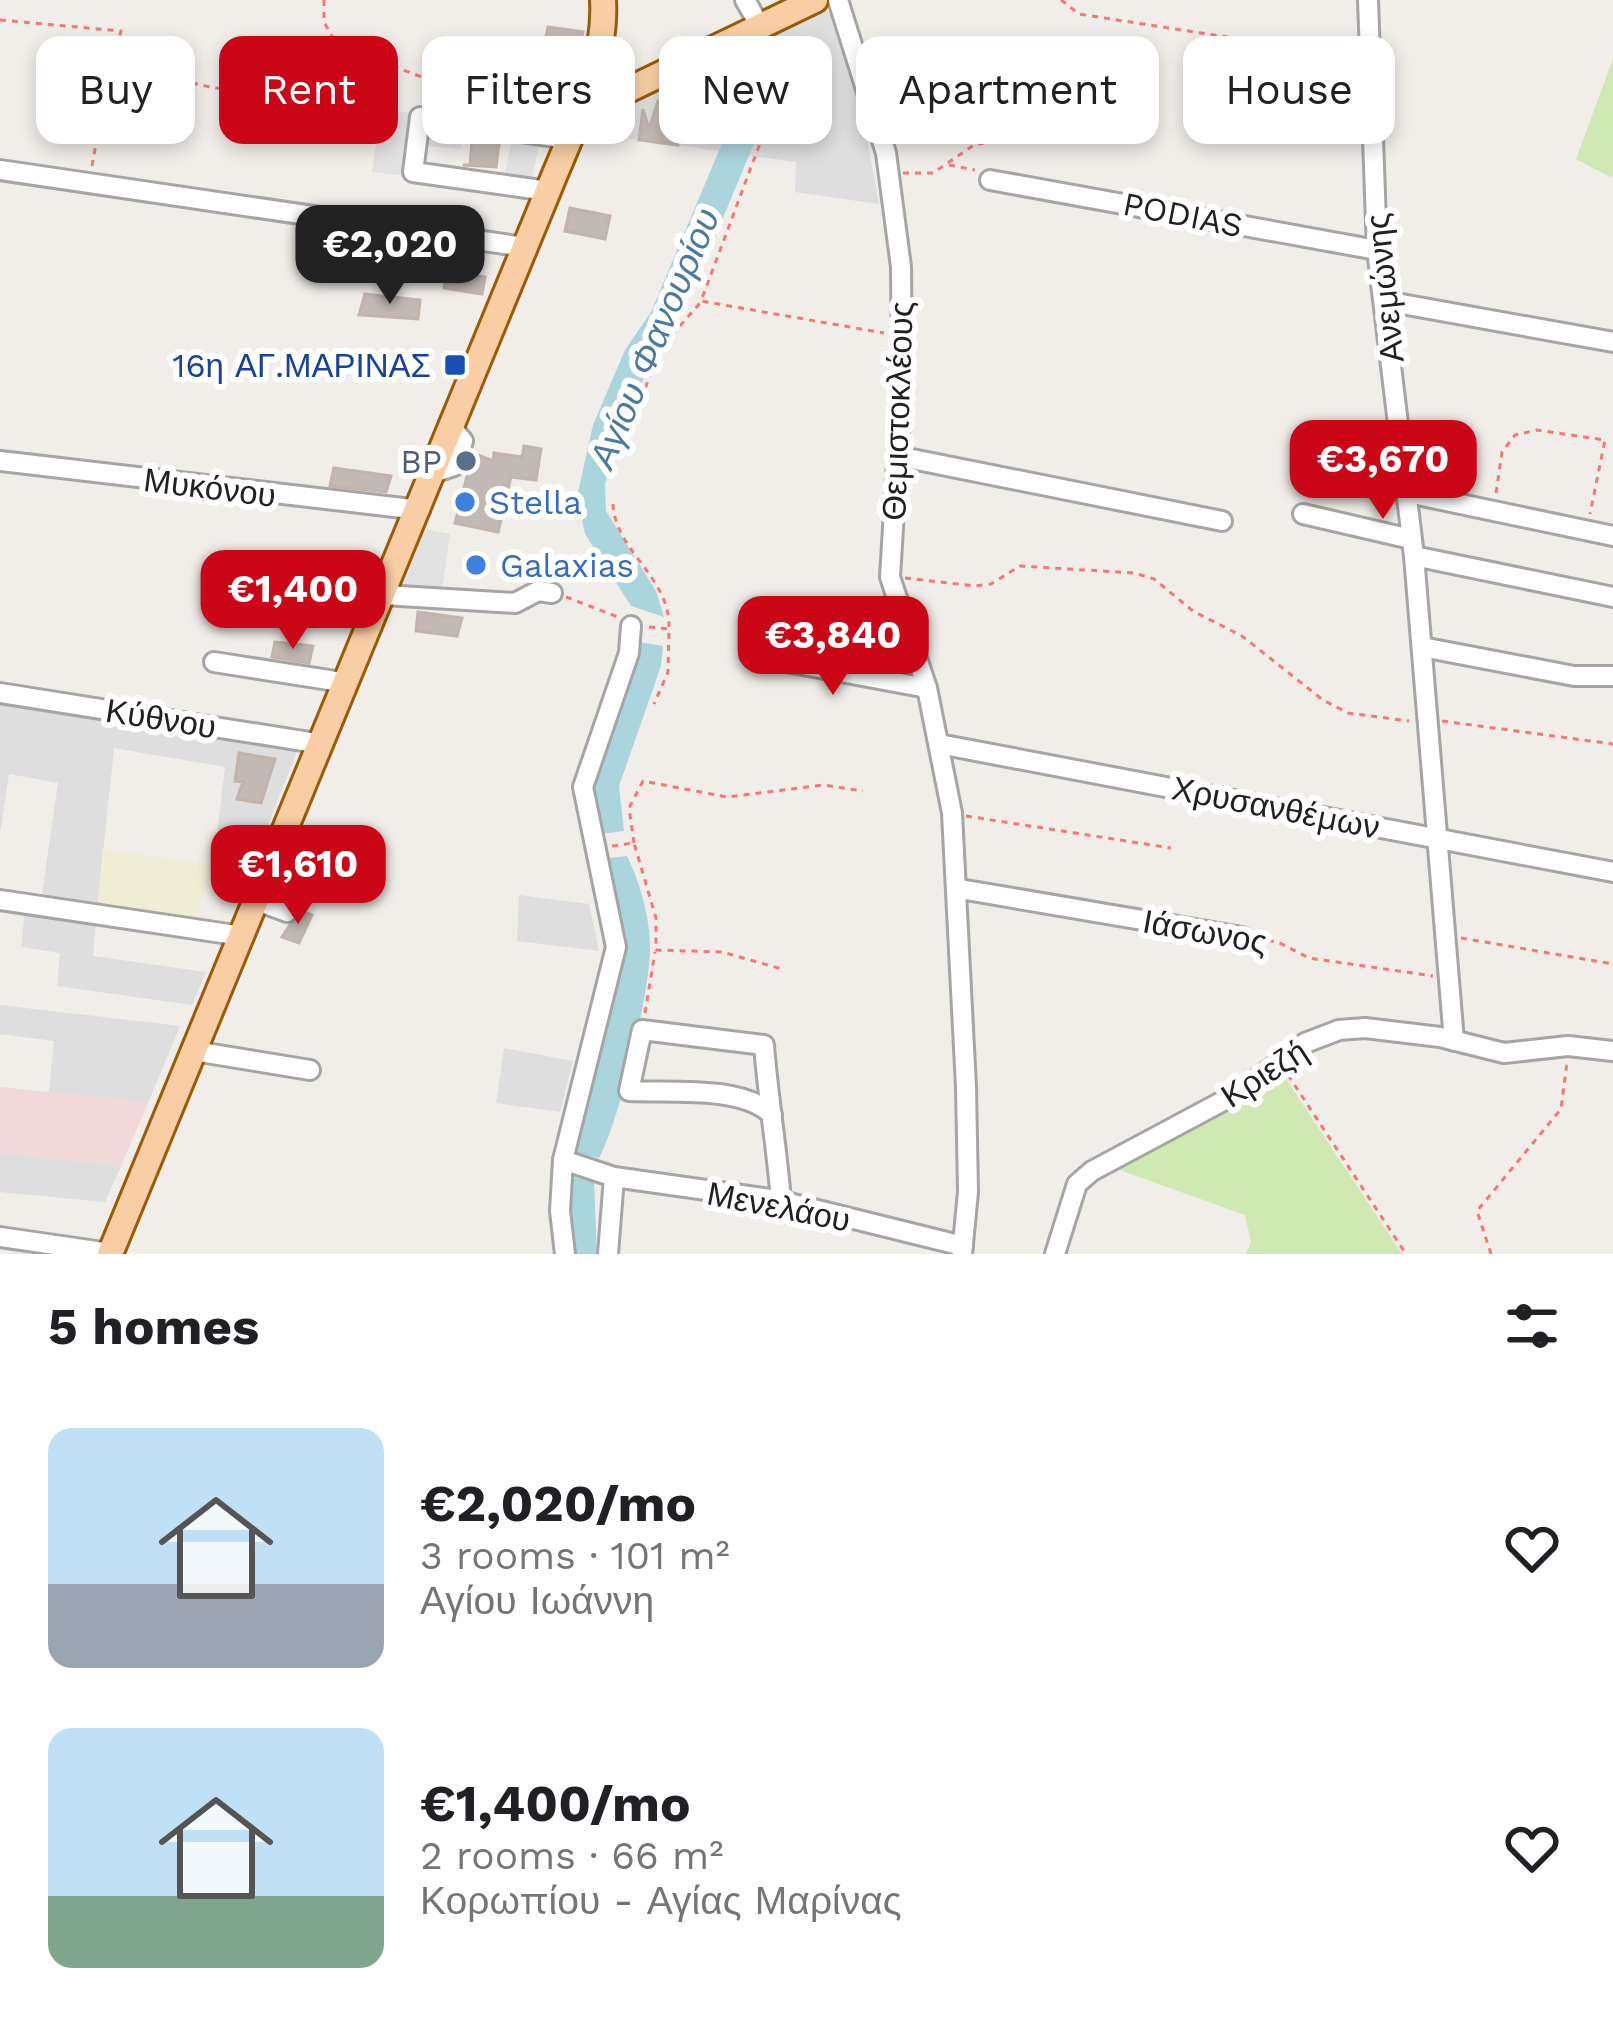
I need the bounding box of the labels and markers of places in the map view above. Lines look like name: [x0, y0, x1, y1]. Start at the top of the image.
pin: €2,020: [292, 205, 488, 307]
place label: 16η ΑΓ.ΜΑΡΙΝΑΣ: [173, 346, 431, 385]
marker: 16η ΑΓ.ΜΑΡΙΝΑΣ: [442, 352, 468, 378]
pin: €3,670: [1285, 420, 1481, 522]
place label: BP: [400, 442, 442, 481]
marker: BP: [453, 448, 479, 474]
place label: Stella: [489, 483, 582, 522]
marker: Stella: [452, 489, 478, 515]
place label: Galaxias: [500, 546, 634, 585]
pin: €1,400: [195, 550, 391, 652]
marker: Galaxias: [463, 552, 489, 578]
pin: €3,840: [735, 596, 931, 698]
pin: €1,610: [200, 825, 396, 927]

